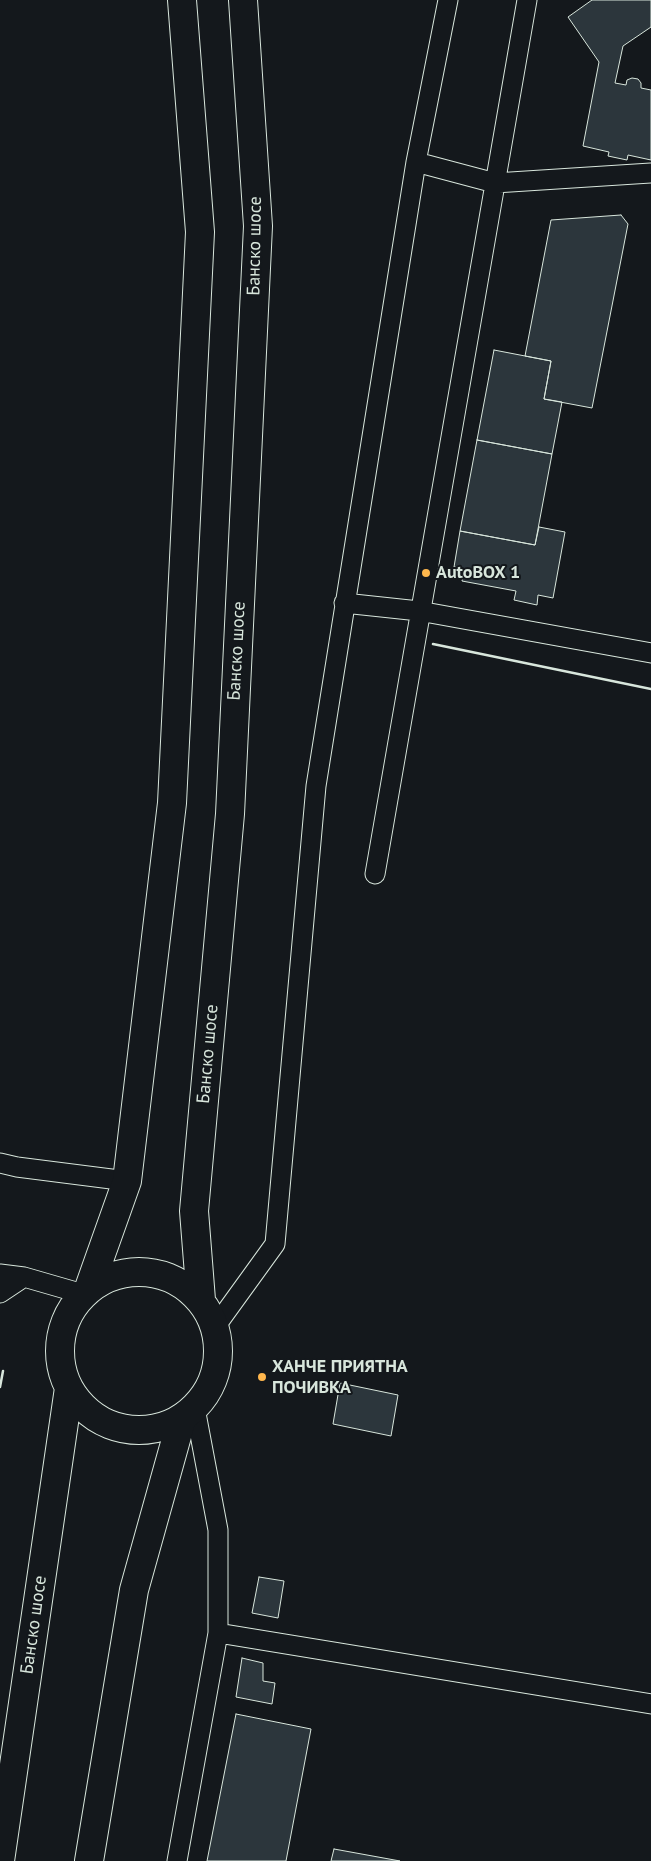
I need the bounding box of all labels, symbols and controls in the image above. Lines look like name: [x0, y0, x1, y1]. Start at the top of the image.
street label: Банско шосе: [243, 196, 267, 296]
place label: AutoBOX 1: [436, 562, 520, 584]
marker: AutoBOX 1: [420, 567, 432, 579]
street label: Банско шосе: [224, 601, 250, 701]
street label: Банско шосе: [193, 1004, 223, 1104]
place label: ХАНЧЕ ПРИЯТНА ПОЧИВКА: [272, 1356, 408, 1398]
marker: ХАНЧЕ ПРИЯТНА ПОЧИВКА: [256, 1371, 268, 1383]
street label: Банско шосе: [16, 1574, 52, 1676]

